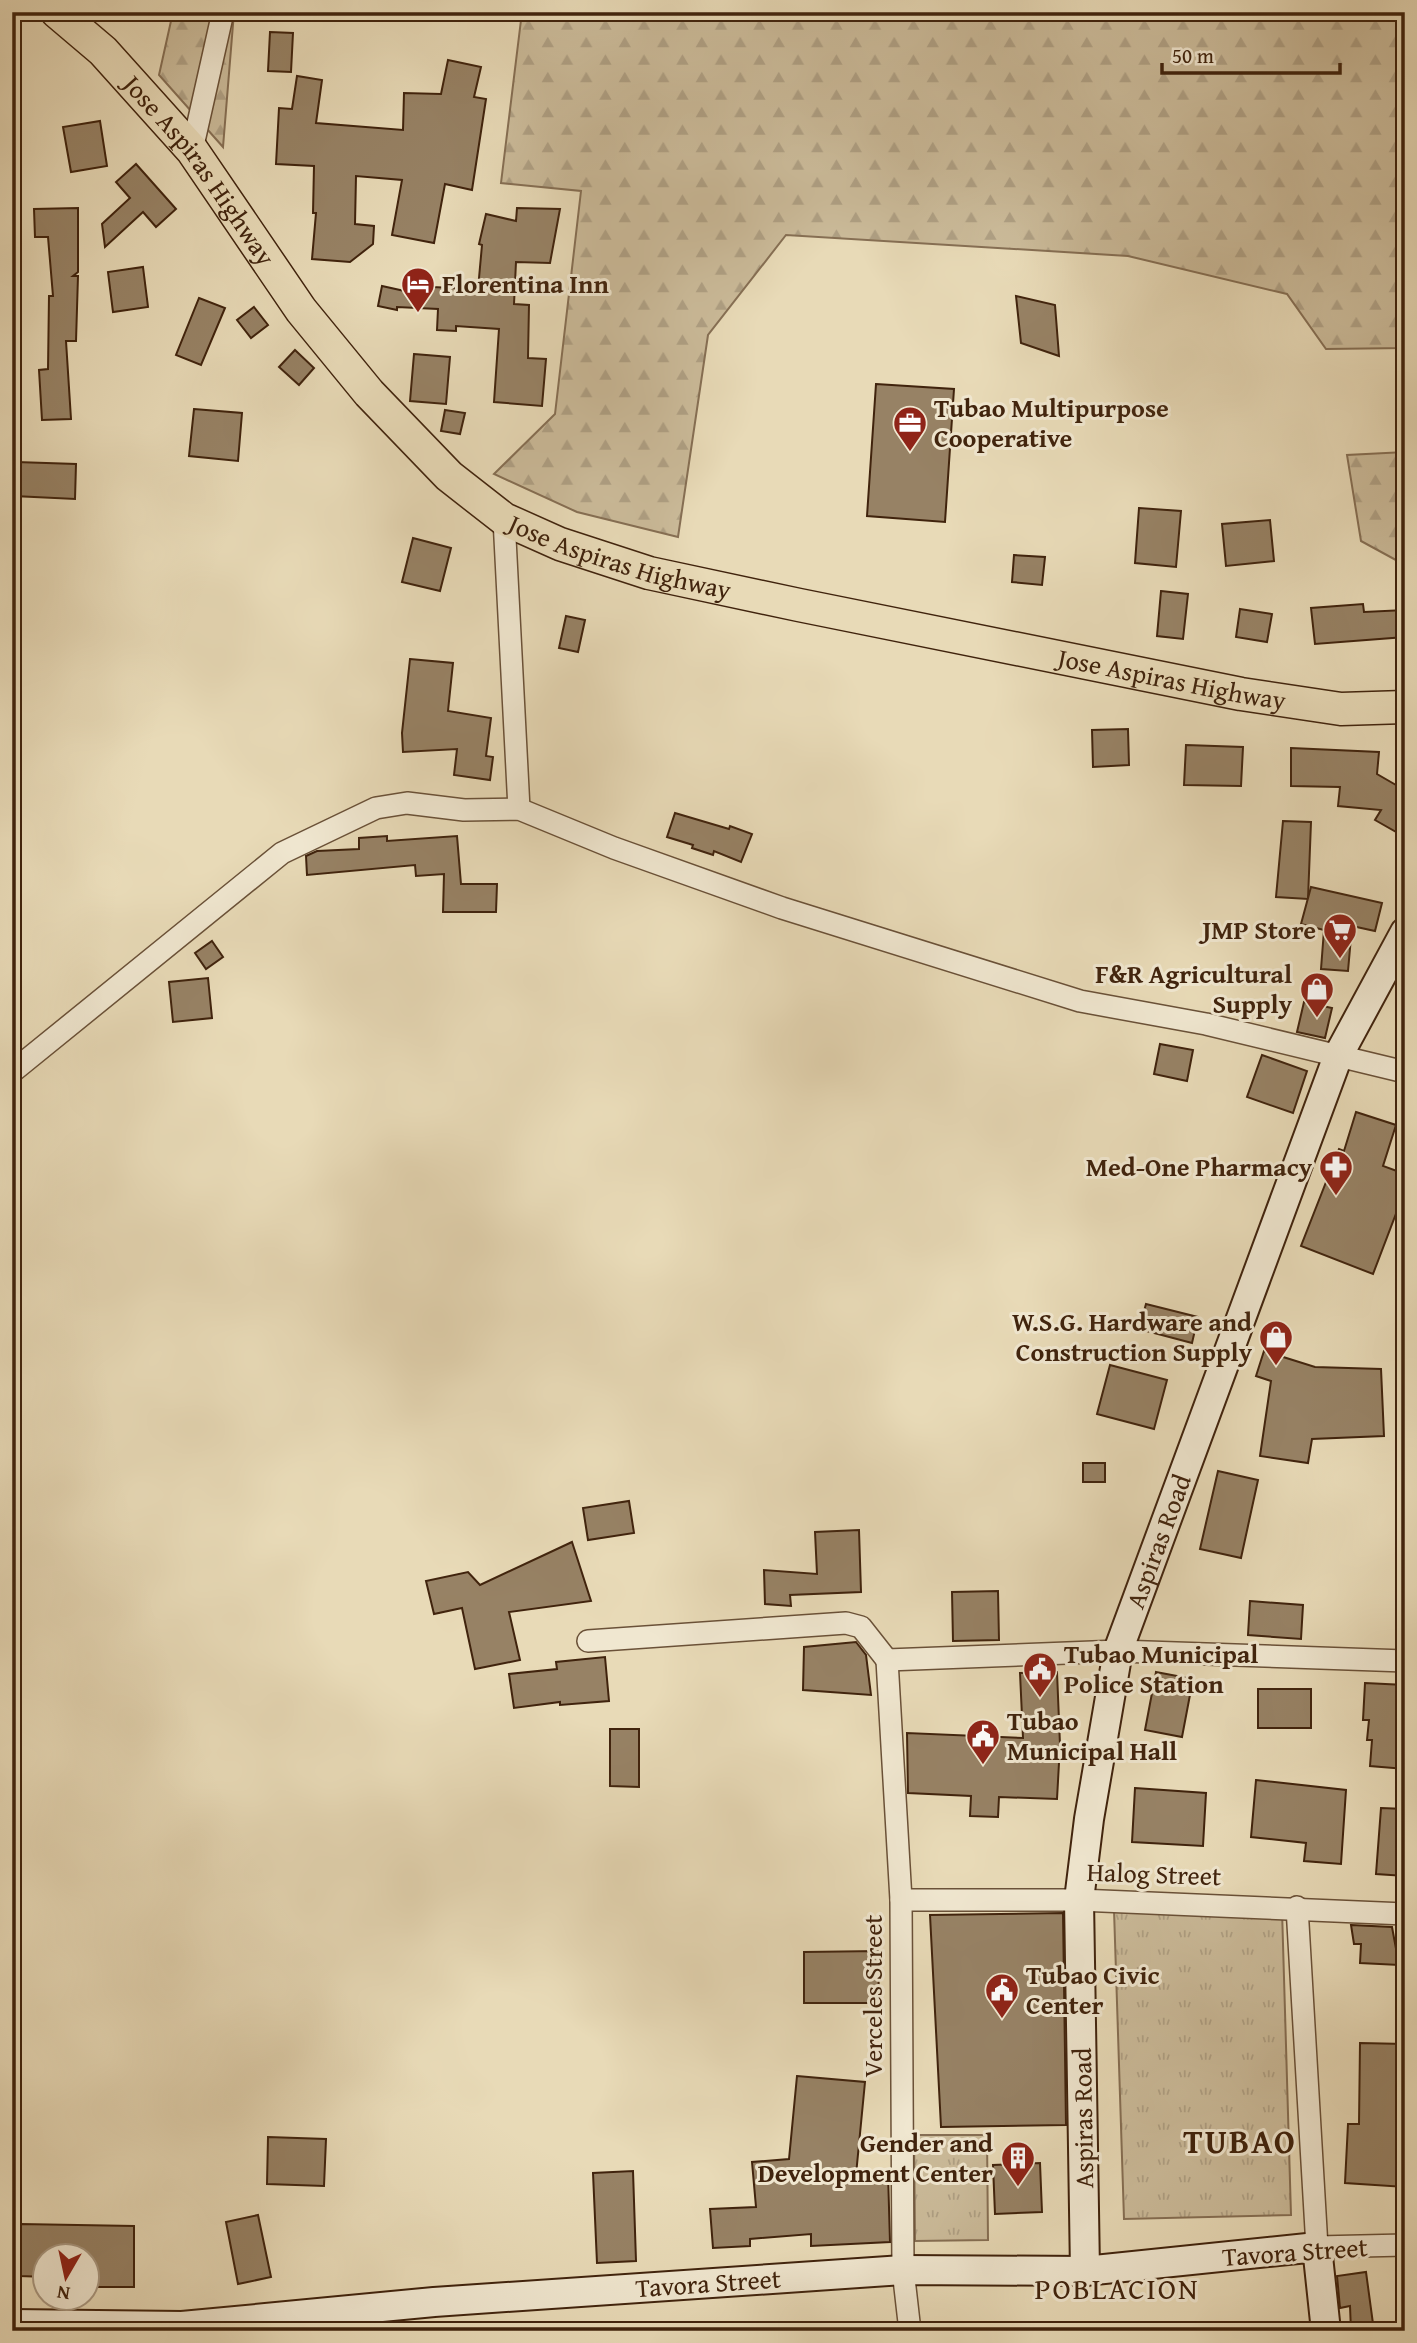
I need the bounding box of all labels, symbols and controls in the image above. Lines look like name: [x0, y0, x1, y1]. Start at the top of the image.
scale bar: [1162, 32, 1340, 76]
text: 50 m: [1172, 40, 1214, 71]
street label: Jose Aspiras Highway: [112, 64, 285, 273]
place label: Florentina Inn: [442, 264, 609, 303]
hotel icon: Florentina Inn: [399, 265, 437, 314]
place label: Tubao Multipurpose Cooperative: [934, 388, 1169, 457]
office icon: Tubao Multipurpose Cooperative: [891, 404, 929, 453]
street label: Jose Aspiras Highway: [500, 502, 735, 609]
street label: Jose Aspiras Highway: [1052, 637, 1289, 719]
place label: JMP Store: [1198, 910, 1316, 949]
supermarket icon: JMP Store: [1321, 911, 1359, 960]
place label: F&R Agricultural Supply: [1095, 954, 1293, 1023]
shop icon: F&R Agricultural Supply: [1298, 970, 1336, 1019]
place label: Med-One Pharmacy: [1086, 1147, 1313, 1186]
pharmacy icon: Med-One Pharmacy: [1317, 1148, 1355, 1197]
place label: W.S.G. Hardware and Construction Supply: [1012, 1302, 1253, 1371]
shop icon: W.S.G. Hardware and Construction Supply: [1257, 1318, 1295, 1367]
street label: Aspiras Road: [1115, 1468, 1201, 1614]
place label: Tubao Municipal Police Station: [1064, 1634, 1258, 1703]
public building icon: Tubao Municipal Police Station: [1021, 1650, 1059, 1699]
place label: Tubao Municipal Hall: [1007, 1701, 1177, 1770]
public building icon: Tubao Municipal Hall: [964, 1717, 1002, 1766]
street label: Halog Street: [1086, 1852, 1222, 1895]
street label: Verceles Street: [853, 1914, 892, 2078]
place label: Tubao Civic Center: [1026, 1955, 1160, 2024]
public building icon: Tubao Civic Center: [983, 1971, 1021, 2020]
street label: Aspiras Road: [1062, 2047, 1103, 2189]
district label: TUBAO: [1183, 2117, 1297, 2165]
place label: Gender and Development Center: [758, 2123, 993, 2192]
building icon: Gender and Development Center: [999, 2139, 1037, 2188]
street label: Tavora Street: [1221, 2227, 1369, 2276]
north arrow: [32, 2242, 102, 2312]
street label: Tavora Street: [634, 2258, 782, 2307]
district label: POBLACION: [1034, 2266, 1200, 2310]
text: N: [55, 2279, 72, 2309]

